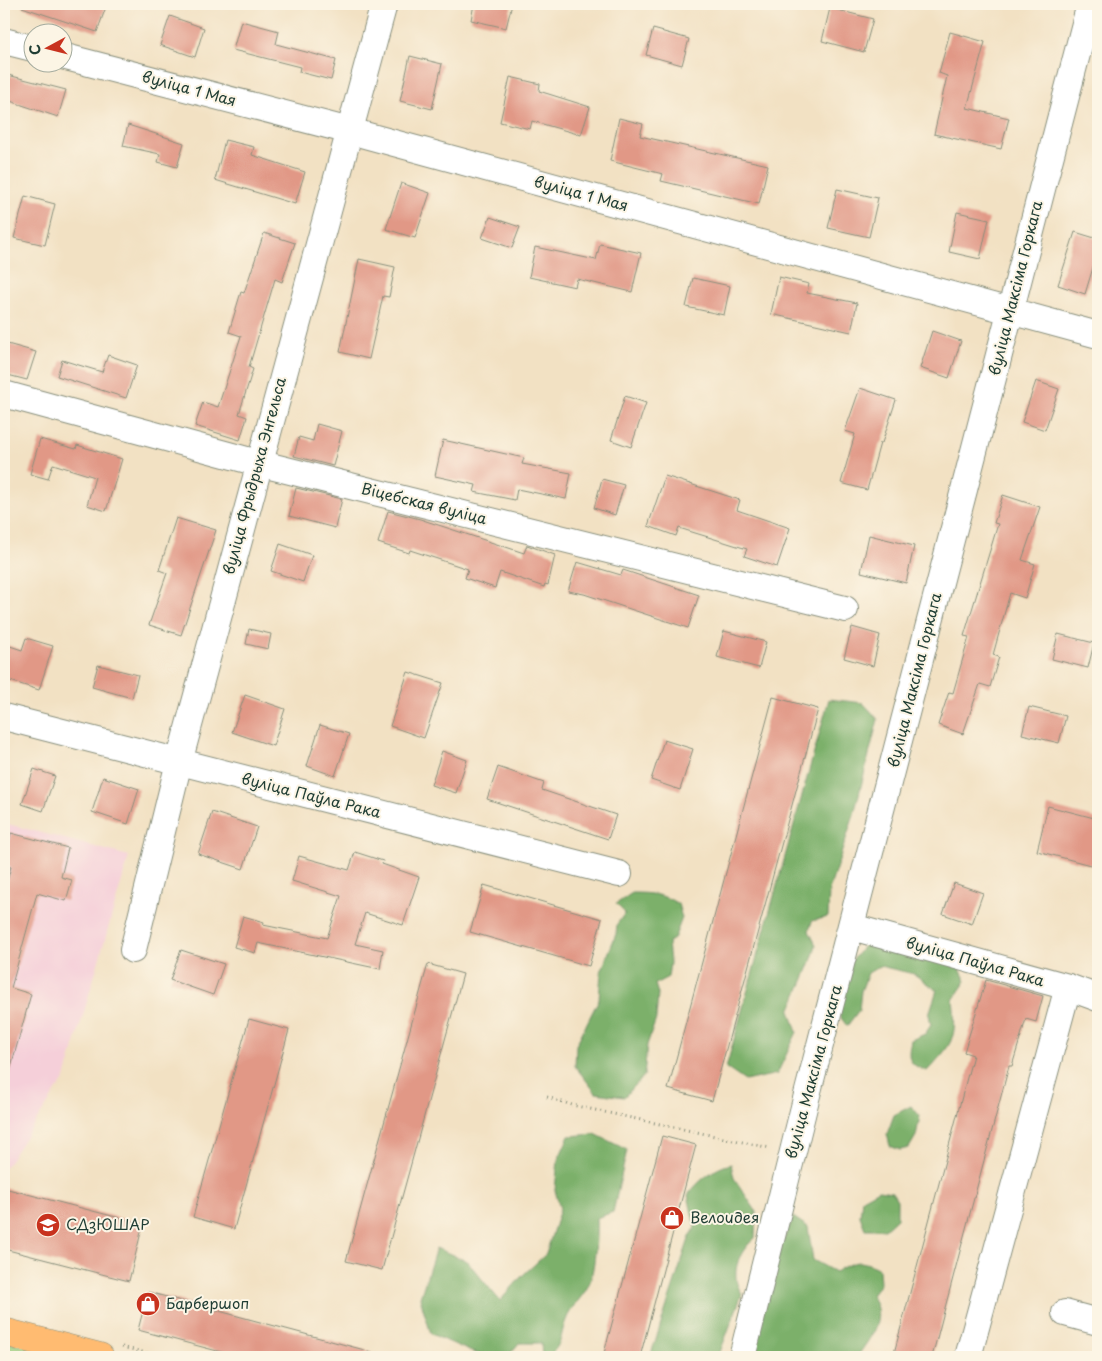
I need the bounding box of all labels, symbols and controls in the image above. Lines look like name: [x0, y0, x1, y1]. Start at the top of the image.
north arrow: [22, 22, 72, 72]
text: С: [24, 43, 46, 56]
street label: вуліца 1 Мая: [140, 64, 239, 111]
street label: вуліца 1 Мая: [532, 169, 631, 216]
street label: вуліца Максіма Горкага: [982, 197, 1048, 377]
street label: вуліца Фрыдрыха Энгельса: [216, 374, 291, 577]
street label: Віцебская вуліца: [359, 476, 490, 529]
street label: вуліца Максіма Горкага: [881, 589, 947, 769]
street label: вуліца Паўла Рака: [239, 766, 384, 823]
street label: вуліца Паўла Рака: [904, 930, 1048, 991]
street label: вуліца Максіма Горкага: [778, 982, 847, 1161]
shop icon: Велоидея: [659, 1205, 685, 1231]
place label: Велоидея: [690, 1205, 759, 1228]
school or university icon: СДзЮШАР: [35, 1212, 61, 1238]
place label: СДзЮШАР: [66, 1212, 149, 1235]
shop icon: Барбершоп: [135, 1291, 161, 1317]
place label: Барбершоп: [166, 1291, 249, 1314]

